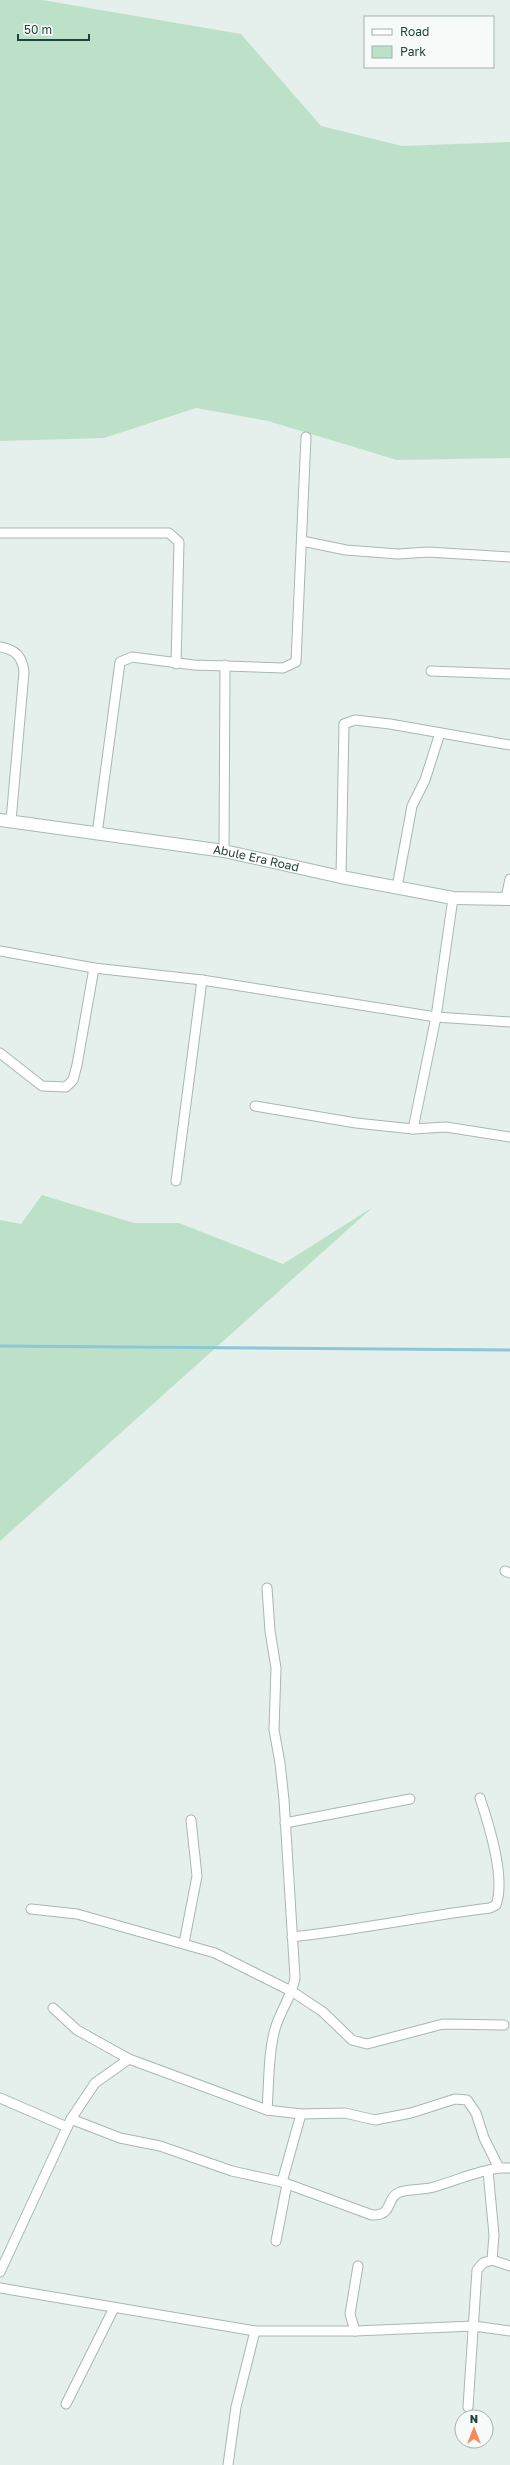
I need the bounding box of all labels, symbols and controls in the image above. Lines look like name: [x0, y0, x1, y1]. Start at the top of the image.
scale bar: [18, 16, 89, 42]
legend: [364, 16, 494, 68]
text: 50 m: [24, 22, 52, 37]
text: Road: [400, 24, 429, 39]
text: Park: [400, 44, 426, 59]
street label: Abule Era Road: [212, 842, 301, 874]
north arrow: [454, 2409, 494, 2449]
text: N: [470, 2412, 478, 2425]

